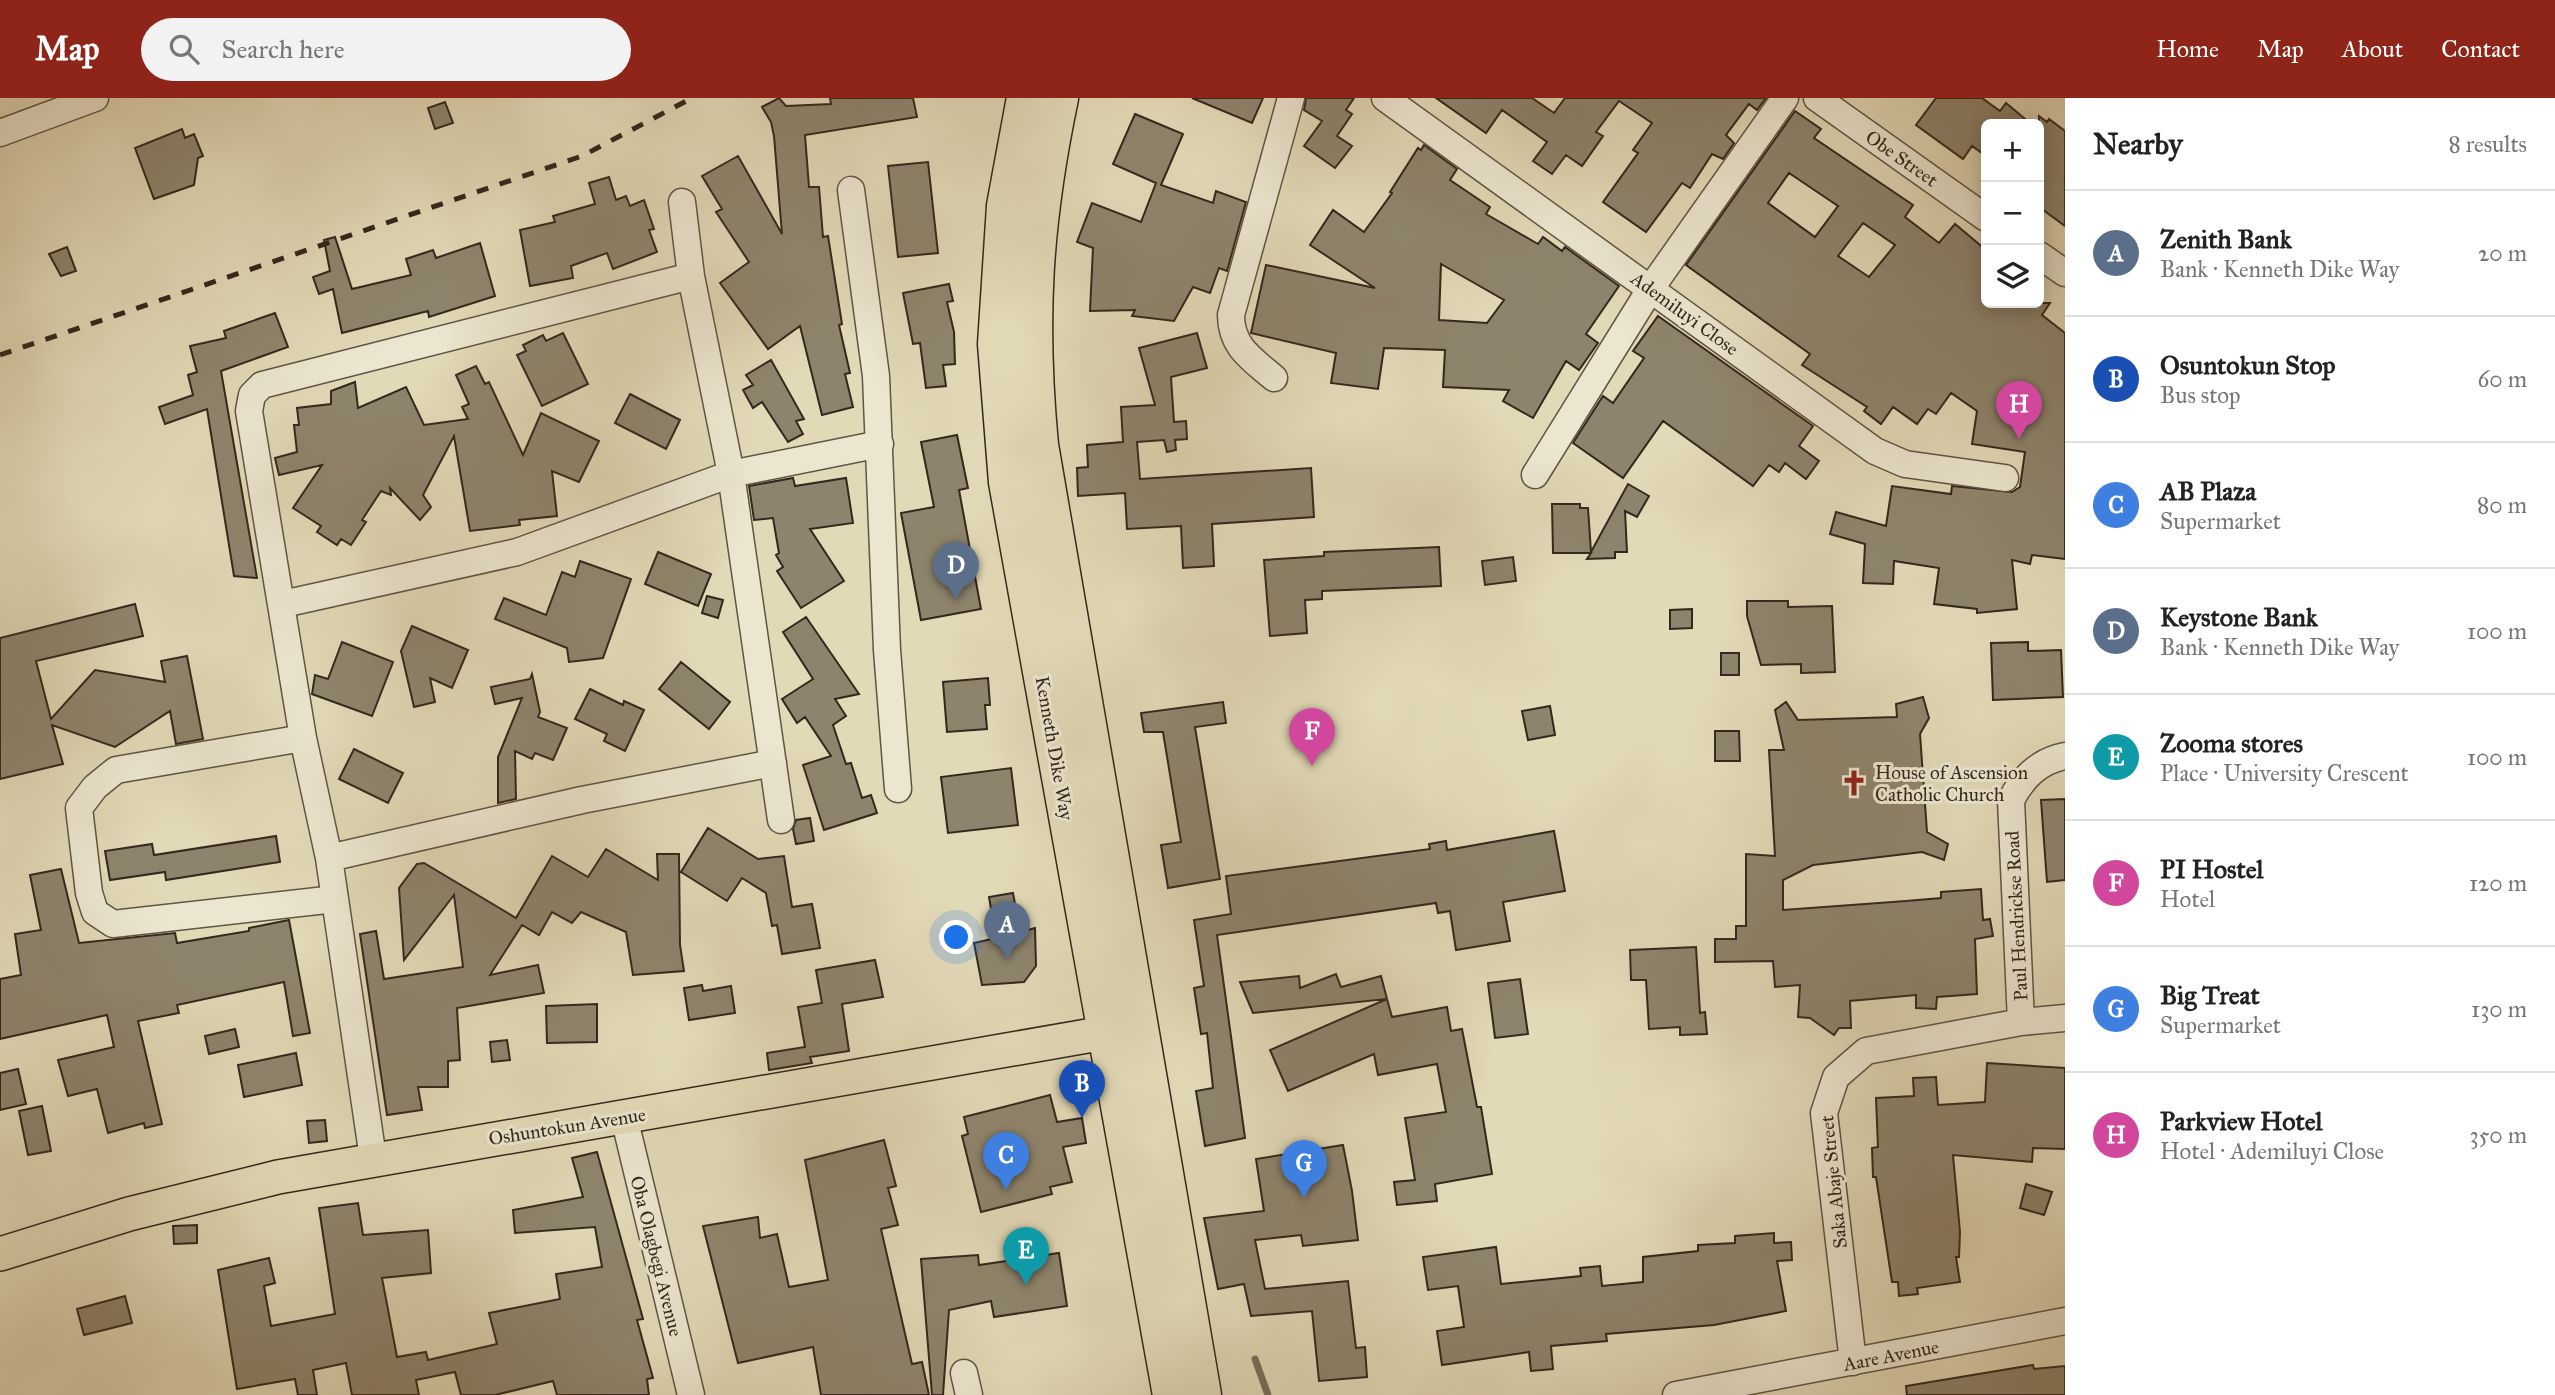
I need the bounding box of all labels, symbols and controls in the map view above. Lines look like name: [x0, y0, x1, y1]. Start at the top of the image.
search box: [141, 18, 631, 81]
text: Map: [35, 29, 99, 69]
icon: search: [165, 30, 203, 68]
text: Search here: [221, 33, 345, 65]
text: Home: [2156, 34, 2219, 64]
text: Map: [2257, 34, 2304, 64]
text: About: [2342, 34, 2403, 64]
text: Contact: [2441, 34, 2520, 64]
map controls: [1981, 119, 2044, 308]
button: +: [1981, 119, 2044, 182]
street label: Obe Street: [1861, 125, 1942, 192]
text: Nearby: [2093, 126, 2183, 162]
text: 8 results: [2448, 130, 2527, 158]
button: −: [1981, 182, 2044, 245]
text: Zenith Bank: [2160, 223, 2292, 255]
text: A: [2108, 239, 2124, 267]
text: 20 m: [2478, 239, 2527, 267]
button: layers: [1981, 245, 2044, 308]
text: Bank · Kenneth Dike Way: [2160, 255, 2399, 283]
street label: Ademiluyi Close: [1626, 266, 1743, 360]
text: Osuntokun Stop: [2160, 349, 2336, 381]
text: B: [2108, 365, 2124, 393]
text: 60 m: [2478, 365, 2527, 393]
pin: H: [1996, 381, 2042, 439]
text: Bus stop: [2160, 381, 2241, 409]
text: AB Plaza: [2160, 475, 2256, 507]
text: C: [2108, 491, 2124, 519]
text: 80 m: [2477, 491, 2527, 519]
text: Supermarket: [2160, 507, 2281, 535]
pin: D: [933, 542, 979, 600]
text: Keystone Bank: [2160, 601, 2318, 633]
text: D: [2107, 617, 2125, 645]
text: 100 m: [2467, 617, 2527, 645]
text: Bank · Kenneth Dike Way: [2160, 633, 2399, 661]
street label: Kenneth Dike Way: [1031, 674, 1079, 823]
pin: F: [1289, 708, 1335, 766]
text: Zooma stores: [2160, 727, 2303, 759]
text: E: [2108, 743, 2124, 771]
text: 100 m: [2467, 743, 2527, 771]
text: Place · University Crescent: [2160, 759, 2409, 787]
place label: House of Ascension Catholic Church: [1875, 761, 2028, 806]
church icon: House of Ascension Catholic Church: [1839, 768, 1869, 798]
street label: Paul Hendrickse Road: [2001, 830, 2032, 1002]
text: PI Hostel: [2160, 853, 2264, 885]
text: F: [2108, 869, 2124, 897]
text: 120 m: [2469, 869, 2527, 897]
text: Hotel: [2160, 885, 2215, 913]
pin: A: [984, 901, 1030, 959]
your location: [939, 920, 973, 954]
text: Big Treat: [2160, 979, 2260, 1011]
text: G: [2108, 995, 2124, 1023]
text: 130 m: [2471, 995, 2527, 1023]
text: Supermarket: [2160, 1011, 2281, 1039]
pin: B: [1059, 1060, 1105, 1118]
street label: Oshuntokun Avenue: [487, 1103, 647, 1150]
text: Parkview Hotel: [2160, 1105, 2323, 1137]
street label: Saka Abaje Street: [1815, 1114, 1852, 1250]
text: H: [2106, 1121, 2126, 1149]
text: 350 m: [2469, 1121, 2527, 1149]
pin: C: [983, 1132, 1029, 1190]
text: Hotel · Ademiluyi Close: [2160, 1137, 2384, 1165]
pin: G: [1281, 1140, 1327, 1198]
street label: Oba Olagbegi Avenue: [624, 1173, 688, 1339]
pin: E: [1003, 1227, 1049, 1285]
street label: Aare Avenue: [1840, 1335, 1941, 1376]

